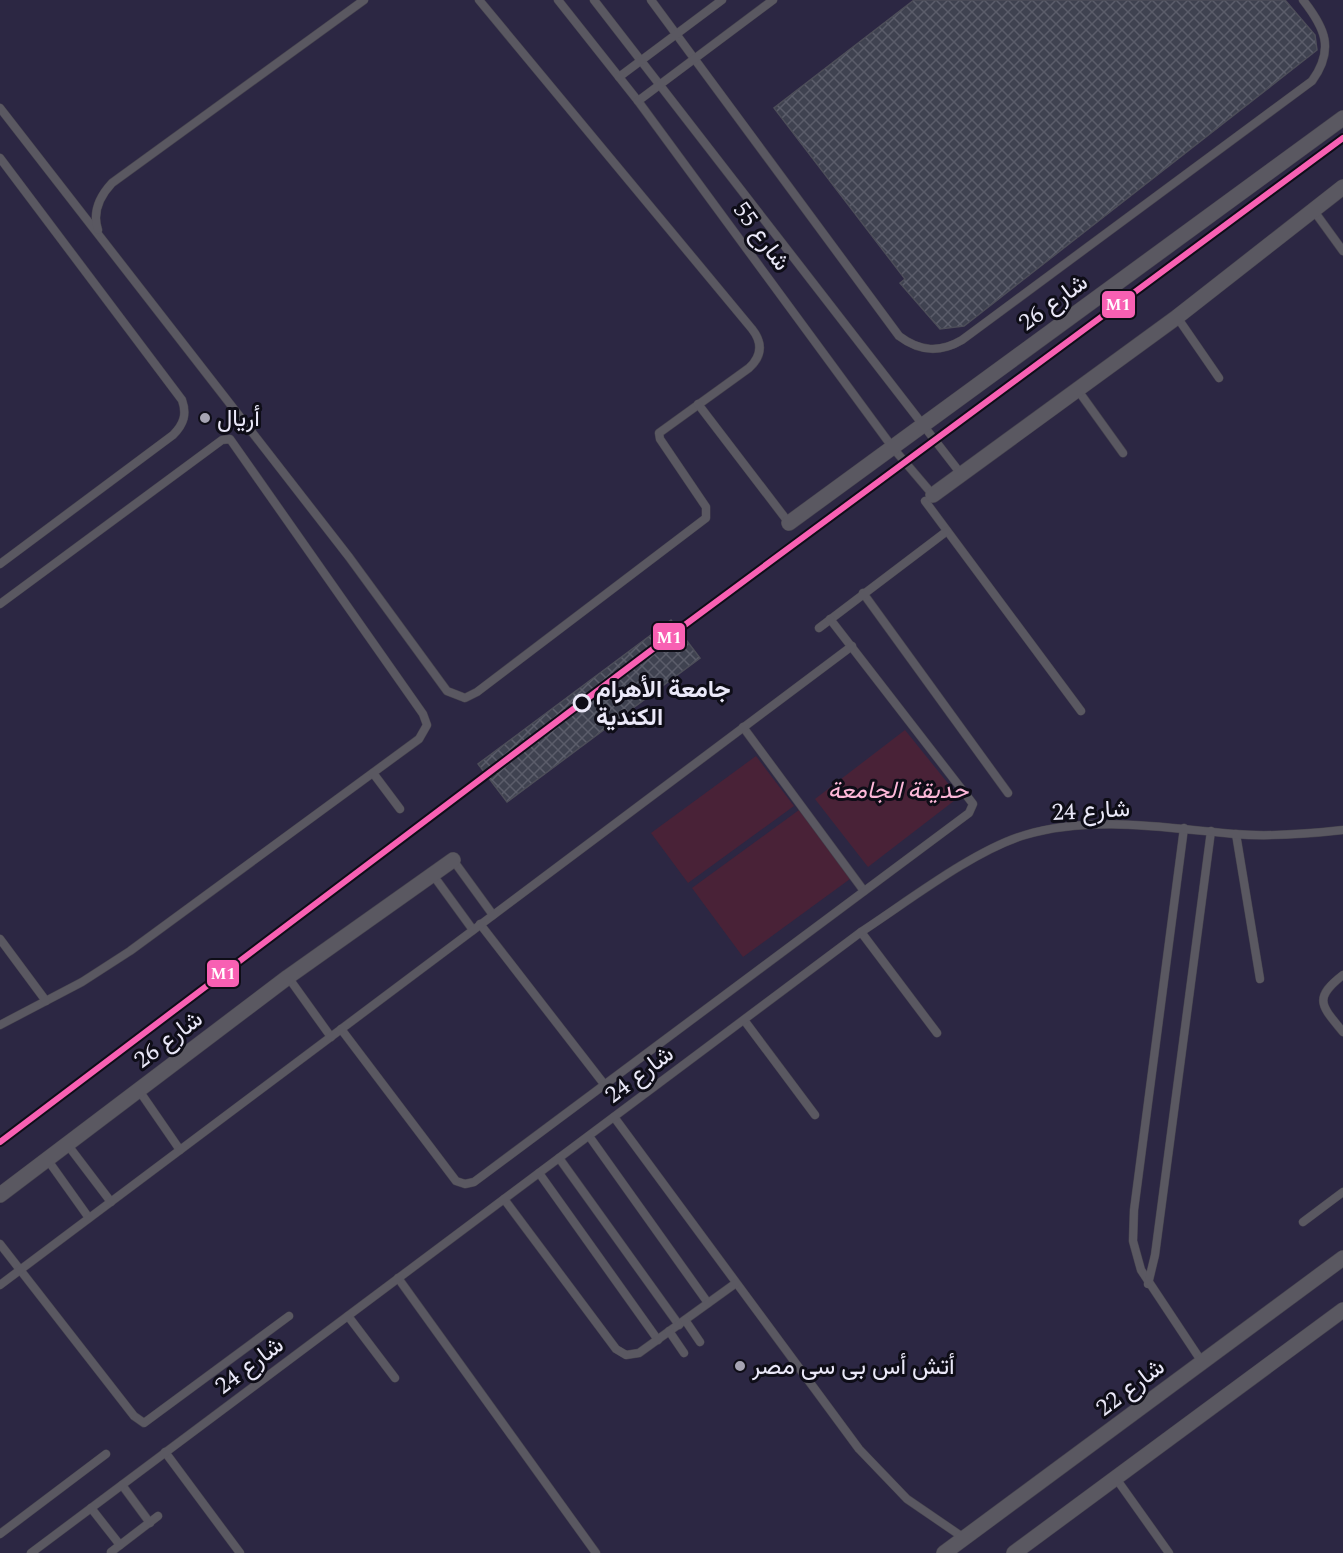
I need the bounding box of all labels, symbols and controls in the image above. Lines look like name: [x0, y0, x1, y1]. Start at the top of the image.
street label: شارع 55: [724, 194, 799, 279]
street label: شارع 26: [1011, 265, 1096, 340]
line badge: M1: [1101, 290, 1136, 319]
text: M1: [1106, 293, 1130, 317]
place label: أريال: [217, 401, 260, 437]
marker: أريال: [198, 411, 212, 425]
line badge: M1: [652, 622, 686, 651]
text: M1: [657, 626, 681, 650]
place label: جامعة الأهرام الكندية: [596, 672, 731, 736]
marker: جامعة الأهرام الكندية: [573, 694, 591, 712]
park label: حديقة الجامعة: [828, 773, 969, 809]
street label: شارع 24: [1051, 791, 1131, 831]
line badge: M1: [206, 959, 240, 988]
text: M1: [211, 962, 235, 986]
street label: شارع 26: [127, 1002, 211, 1078]
street label: شارع 24: [598, 1037, 682, 1113]
street label: شارع 24: [208, 1328, 292, 1404]
place label: أتش أس بى سى مصر: [751, 1349, 955, 1385]
street label: شارع 22: [1089, 1350, 1173, 1426]
marker: أتش أس بى سى مصر: [733, 1359, 747, 1373]

